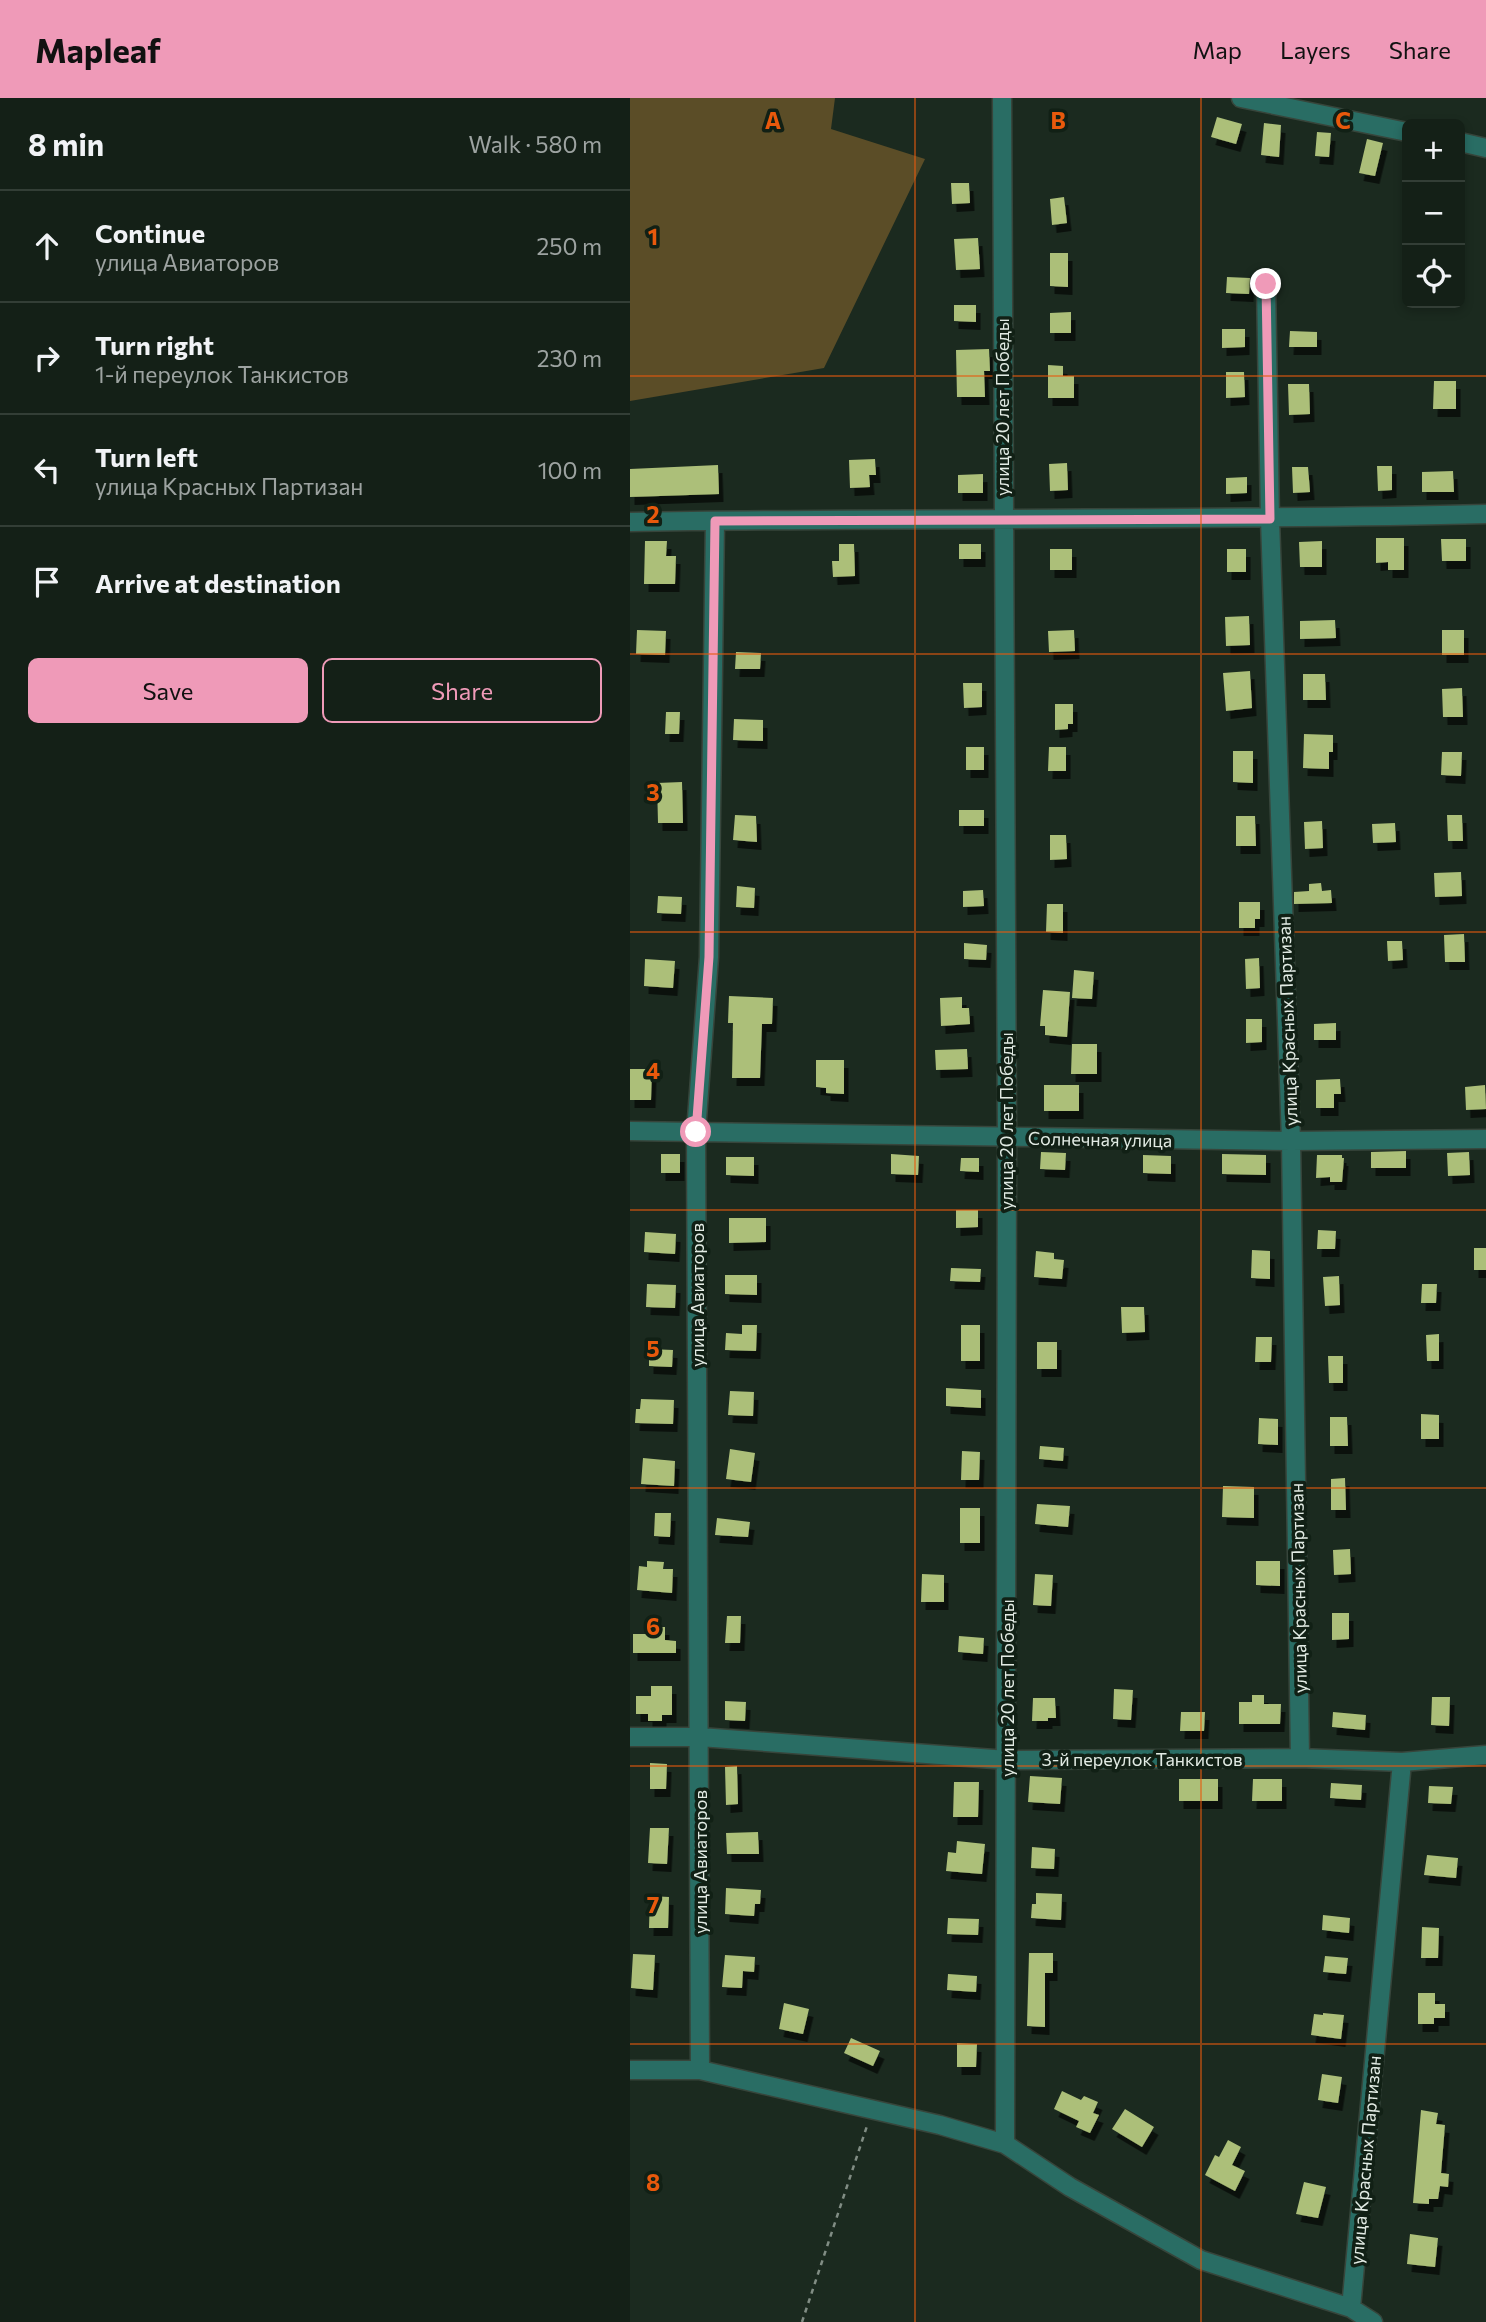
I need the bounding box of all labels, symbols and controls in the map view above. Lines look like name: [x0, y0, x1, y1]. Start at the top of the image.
text: Mapleaf: [35, 29, 161, 70]
text: Map: [1193, 35, 1242, 64]
text: Layers: [1280, 35, 1351, 64]
text: Share: [1389, 35, 1451, 64]
text: A: [765, 106, 782, 134]
text: B: [1050, 106, 1066, 134]
text: C: [1335, 106, 1351, 134]
map controls: [1402, 119, 1465, 308]
button: +: [1402, 119, 1465, 182]
text: 8 min: [28, 125, 104, 162]
text: Walk · 580 m: [469, 130, 602, 158]
button: −: [1402, 182, 1465, 245]
text: Continue: [95, 217, 205, 248]
text: 1: [648, 222, 658, 250]
icon: ahead: [28, 227, 66, 265]
text: 250 m: [537, 232, 602, 260]
button: locate: [1402, 245, 1465, 308]
text: улица Авиаторов: [95, 248, 279, 276]
route end: [1250, 268, 1281, 299]
street label: улица 20 лет Победы: [991, 318, 1013, 496]
text: Turn right: [95, 329, 214, 360]
icon: right: [28, 339, 66, 377]
text: 230 m: [537, 344, 602, 372]
text: 1-й переулок Танкистов: [95, 360, 349, 388]
text: Turn left: [95, 441, 198, 472]
icon: left: [28, 451, 66, 489]
text: 100 m: [538, 456, 602, 484]
text: улица Красных Партизан: [95, 472, 363, 500]
text: 2: [646, 500, 660, 528]
icon: arrive: [28, 563, 66, 601]
text: Arrive at destination: [95, 567, 341, 598]
button: Save: [28, 658, 308, 723]
button: Share: [322, 658, 602, 723]
text: 3: [646, 778, 660, 806]
street label: улица Красных Партизан: [1272, 916, 1302, 1126]
street label: улица 20 лет Победы: [995, 1032, 1017, 1210]
text: 4: [646, 1056, 660, 1084]
route start: [680, 1116, 711, 1147]
street label: Солнечная улица: [1028, 1127, 1172, 1151]
street label: улица Авиаторов: [686, 1223, 708, 1367]
text: 5: [646, 1334, 660, 1362]
street label: улица Красных Партизан: [1285, 1483, 1311, 1693]
street label: улица 20 лет Победы: [996, 1599, 1018, 1777]
text: 6: [646, 1612, 660, 1640]
street label: 3-й переулок Танкистов: [1041, 1748, 1243, 1770]
street label: улица Авиаторов: [689, 1790, 711, 1934]
text: 7: [647, 1890, 659, 1918]
street label: улица Красных Партизан: [1345, 2054, 1385, 2266]
text: 8: [646, 2168, 660, 2196]

